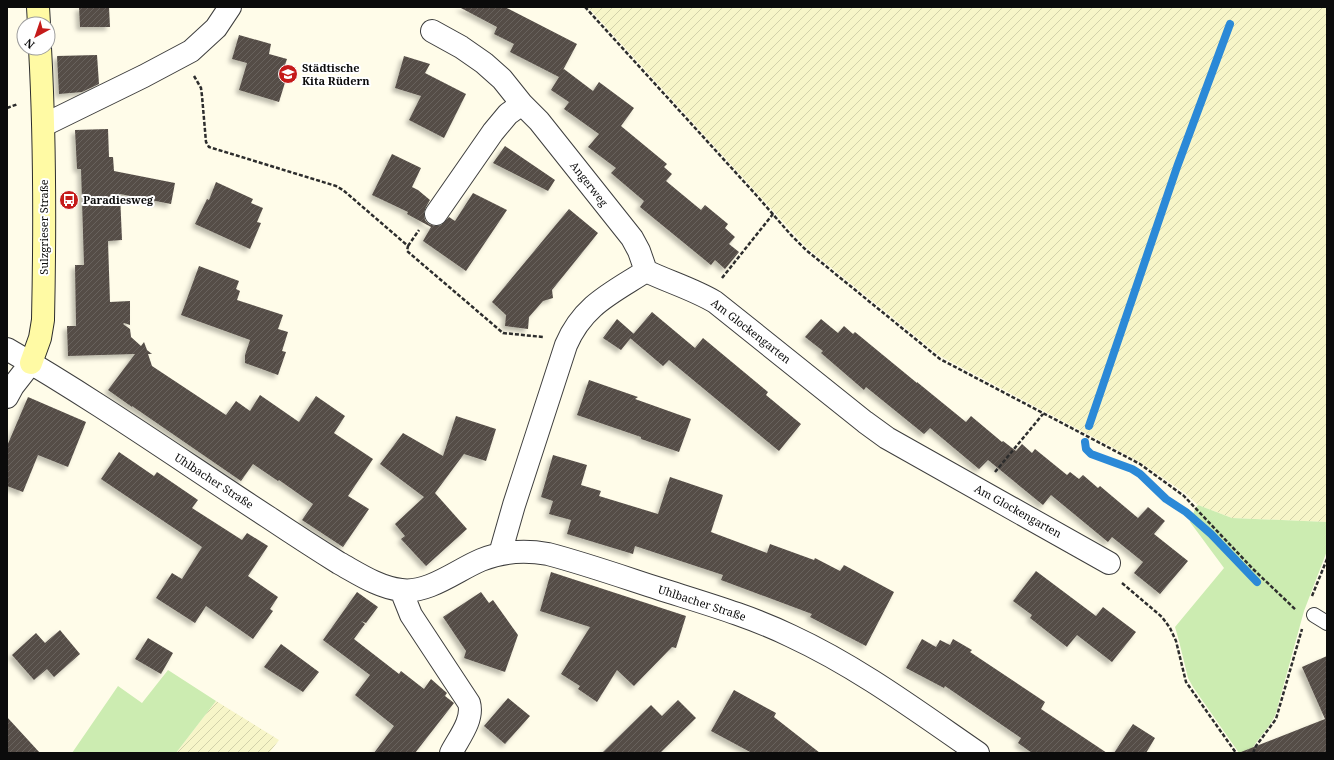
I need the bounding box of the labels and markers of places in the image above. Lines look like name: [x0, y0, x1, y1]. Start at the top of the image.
place label: Städtische Kita Rüdern: [302, 60, 370, 88]
school or university icon: Städtische Kita Rüdern: [277, 63, 299, 85]
bus stop icon: Paradiesweg: [58, 189, 80, 211]
place label: Paradiesweg: [83, 192, 154, 207]

